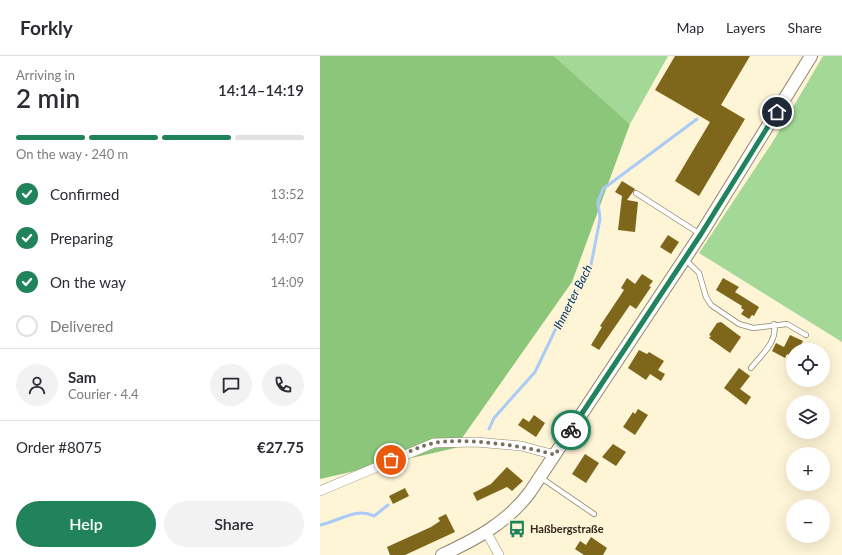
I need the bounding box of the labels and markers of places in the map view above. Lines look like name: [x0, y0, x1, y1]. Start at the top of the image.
pin: [760, 95, 794, 129]
pin: [374, 443, 408, 477]
bus stop icon: Haßbergstraße: [507, 519, 527, 539]
place label: Haßbergstraße: [530, 522, 604, 535]

